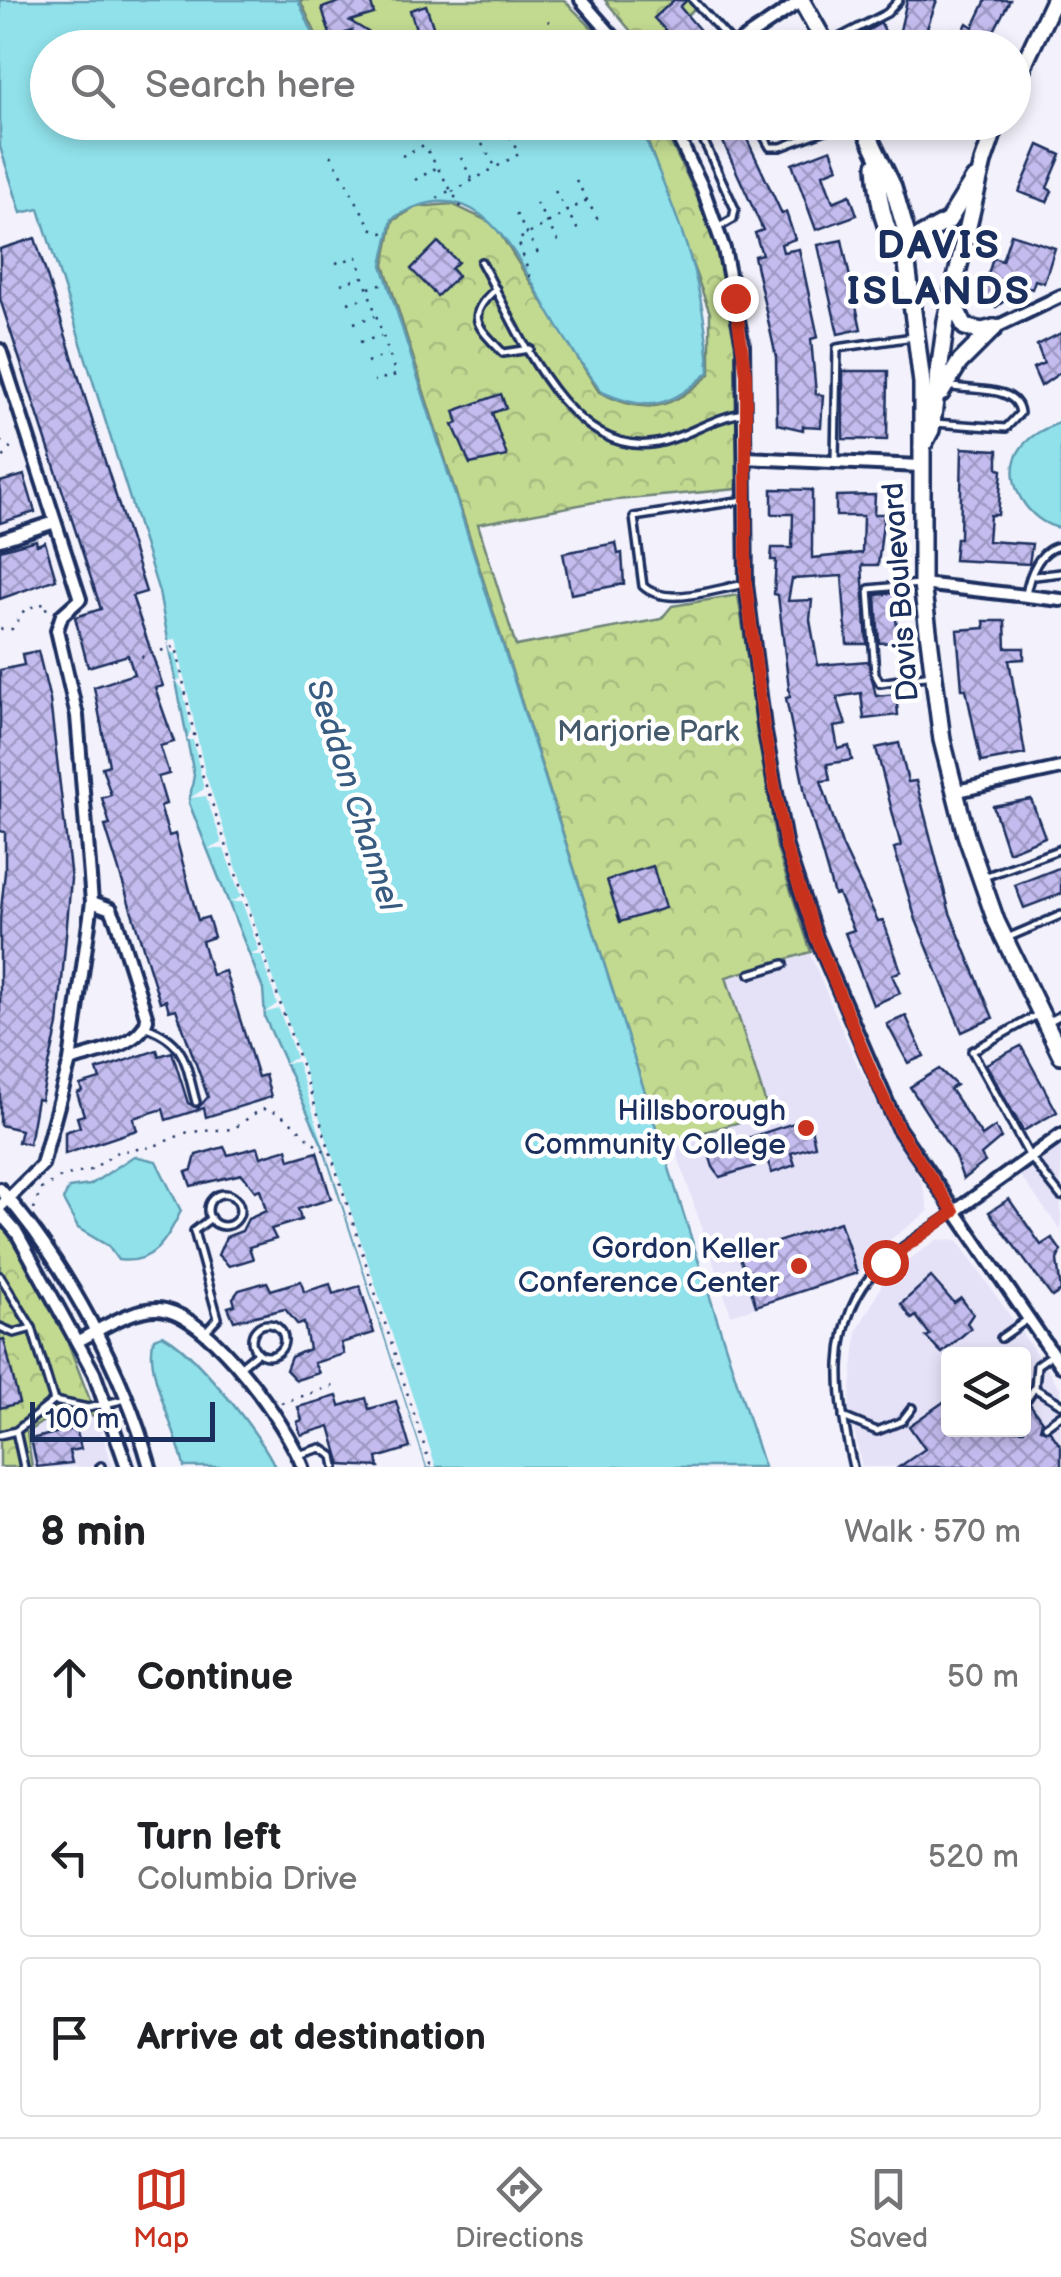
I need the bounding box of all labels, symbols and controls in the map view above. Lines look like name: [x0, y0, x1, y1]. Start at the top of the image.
search box: [30, 30, 1031, 140]
icon: search: [65, 58, 120, 113]
text: Search here: [145, 63, 356, 108]
district label: DAVIS ISLANDS: [846, 222, 1032, 316]
route end: [713, 276, 759, 322]
street label: Davis Boulevard: [875, 481, 927, 703]
water label: Seddon Channel: [297, 674, 409, 917]
park label: Marjorie Park: [557, 714, 739, 750]
place label: Hillsborough Community College: [524, 1093, 786, 1163]
marker: Hillsborough Community College: [795, 1117, 817, 1139]
place label: Gordon Keller Conference Center: [518, 1231, 780, 1301]
route start: [863, 1240, 909, 1286]
marker: Gordon Keller Conference Center: [788, 1255, 810, 1277]
map controls: [941, 1347, 1031, 1437]
button: layers: [941, 1347, 1031, 1437]
scale bar: [30, 1397, 215, 1442]
text: 100 m: [45, 1403, 119, 1436]
text: 8 min: [40, 1507, 146, 1558]
text: Walk · 570 m: [844, 1513, 1021, 1552]
icon: ahead: [42, 1650, 97, 1705]
text: Continue: [137, 1655, 293, 1700]
text: 50 m: [947, 1658, 1019, 1697]
text: Turn left: [137, 1815, 281, 1860]
icon: left: [42, 1830, 97, 1885]
text: 520 m: [928, 1838, 1019, 1877]
text: Columbia Drive: [137, 1860, 357, 1899]
icon: arrive: [42, 2010, 97, 2065]
text: Arrive at destination: [137, 2015, 486, 2060]
tab: Map: [133, 2162, 189, 2255]
tab: Directions: [455, 2162, 584, 2255]
tab: Saved: [850, 2162, 928, 2255]

